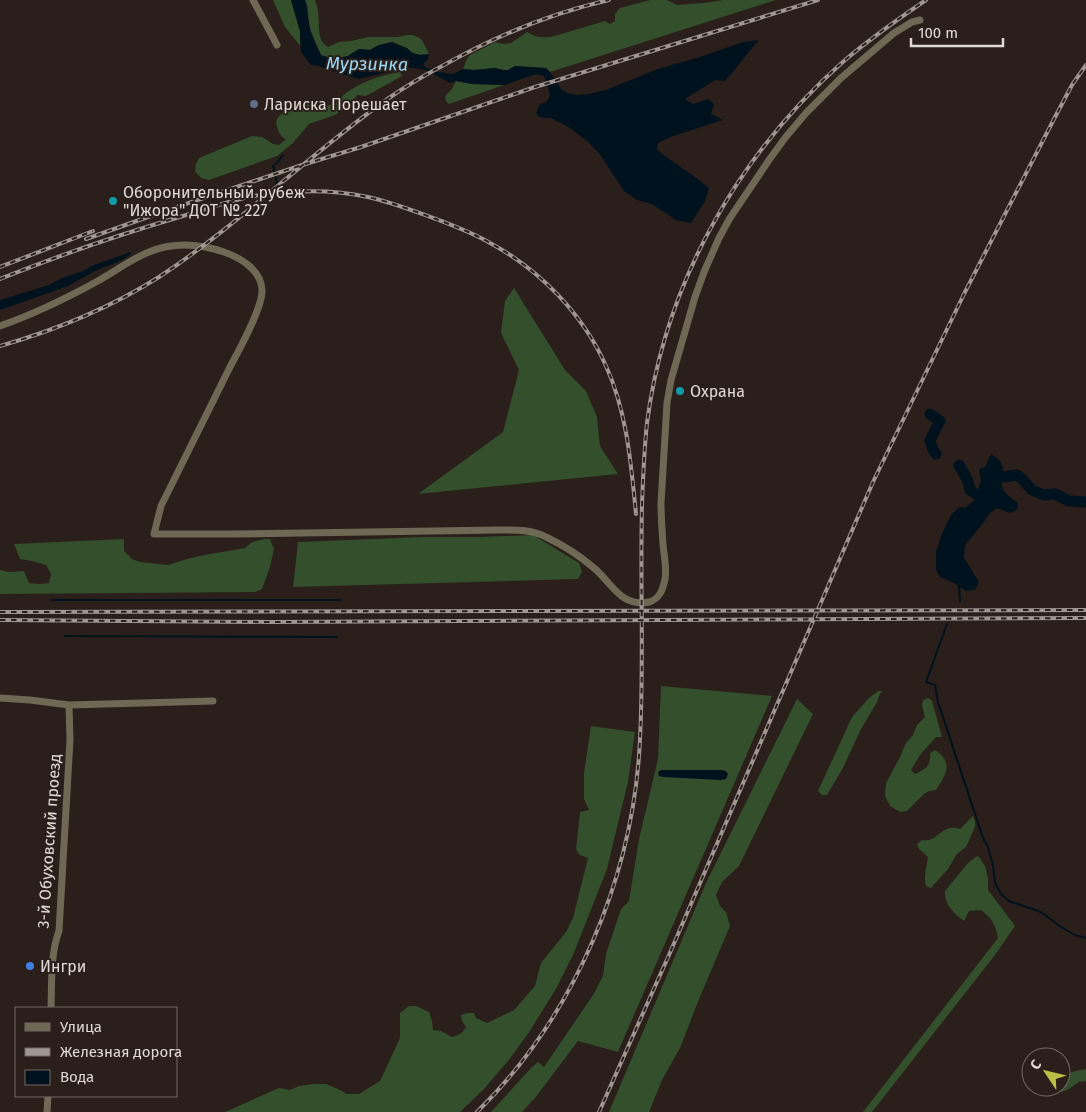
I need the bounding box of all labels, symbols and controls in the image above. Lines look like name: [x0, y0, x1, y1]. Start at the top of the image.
scale bar: [911, 15, 1004, 47]
text: 100 m: [918, 24, 958, 42]
water label: Мурзинка: [326, 52, 408, 76]
place label: Лариска Порешает: [264, 95, 407, 114]
marker: Лариска Порешает: [248, 98, 260, 110]
place label: Оборонительный рубеж "Ижора" ДОТ № 227: [123, 183, 306, 220]
marker: Оборонительный рубеж "Ижора" ДОТ № 227: [107, 195, 119, 207]
place label: Охрана: [690, 382, 745, 401]
marker: Охрана: [674, 385, 686, 397]
street label: 3-й Обуховский проезд: [33, 753, 65, 929]
place label: Ингри: [40, 957, 86, 976]
marker: Ингри: [24, 960, 36, 972]
legend: [15, 1007, 178, 1097]
text: Улица: [60, 1018, 102, 1036]
text: Железная дорога: [60, 1043, 182, 1061]
north arrow: [1021, 1047, 1071, 1097]
text: С: [1026, 1057, 1045, 1073]
text: Вода: [60, 1068, 94, 1086]

